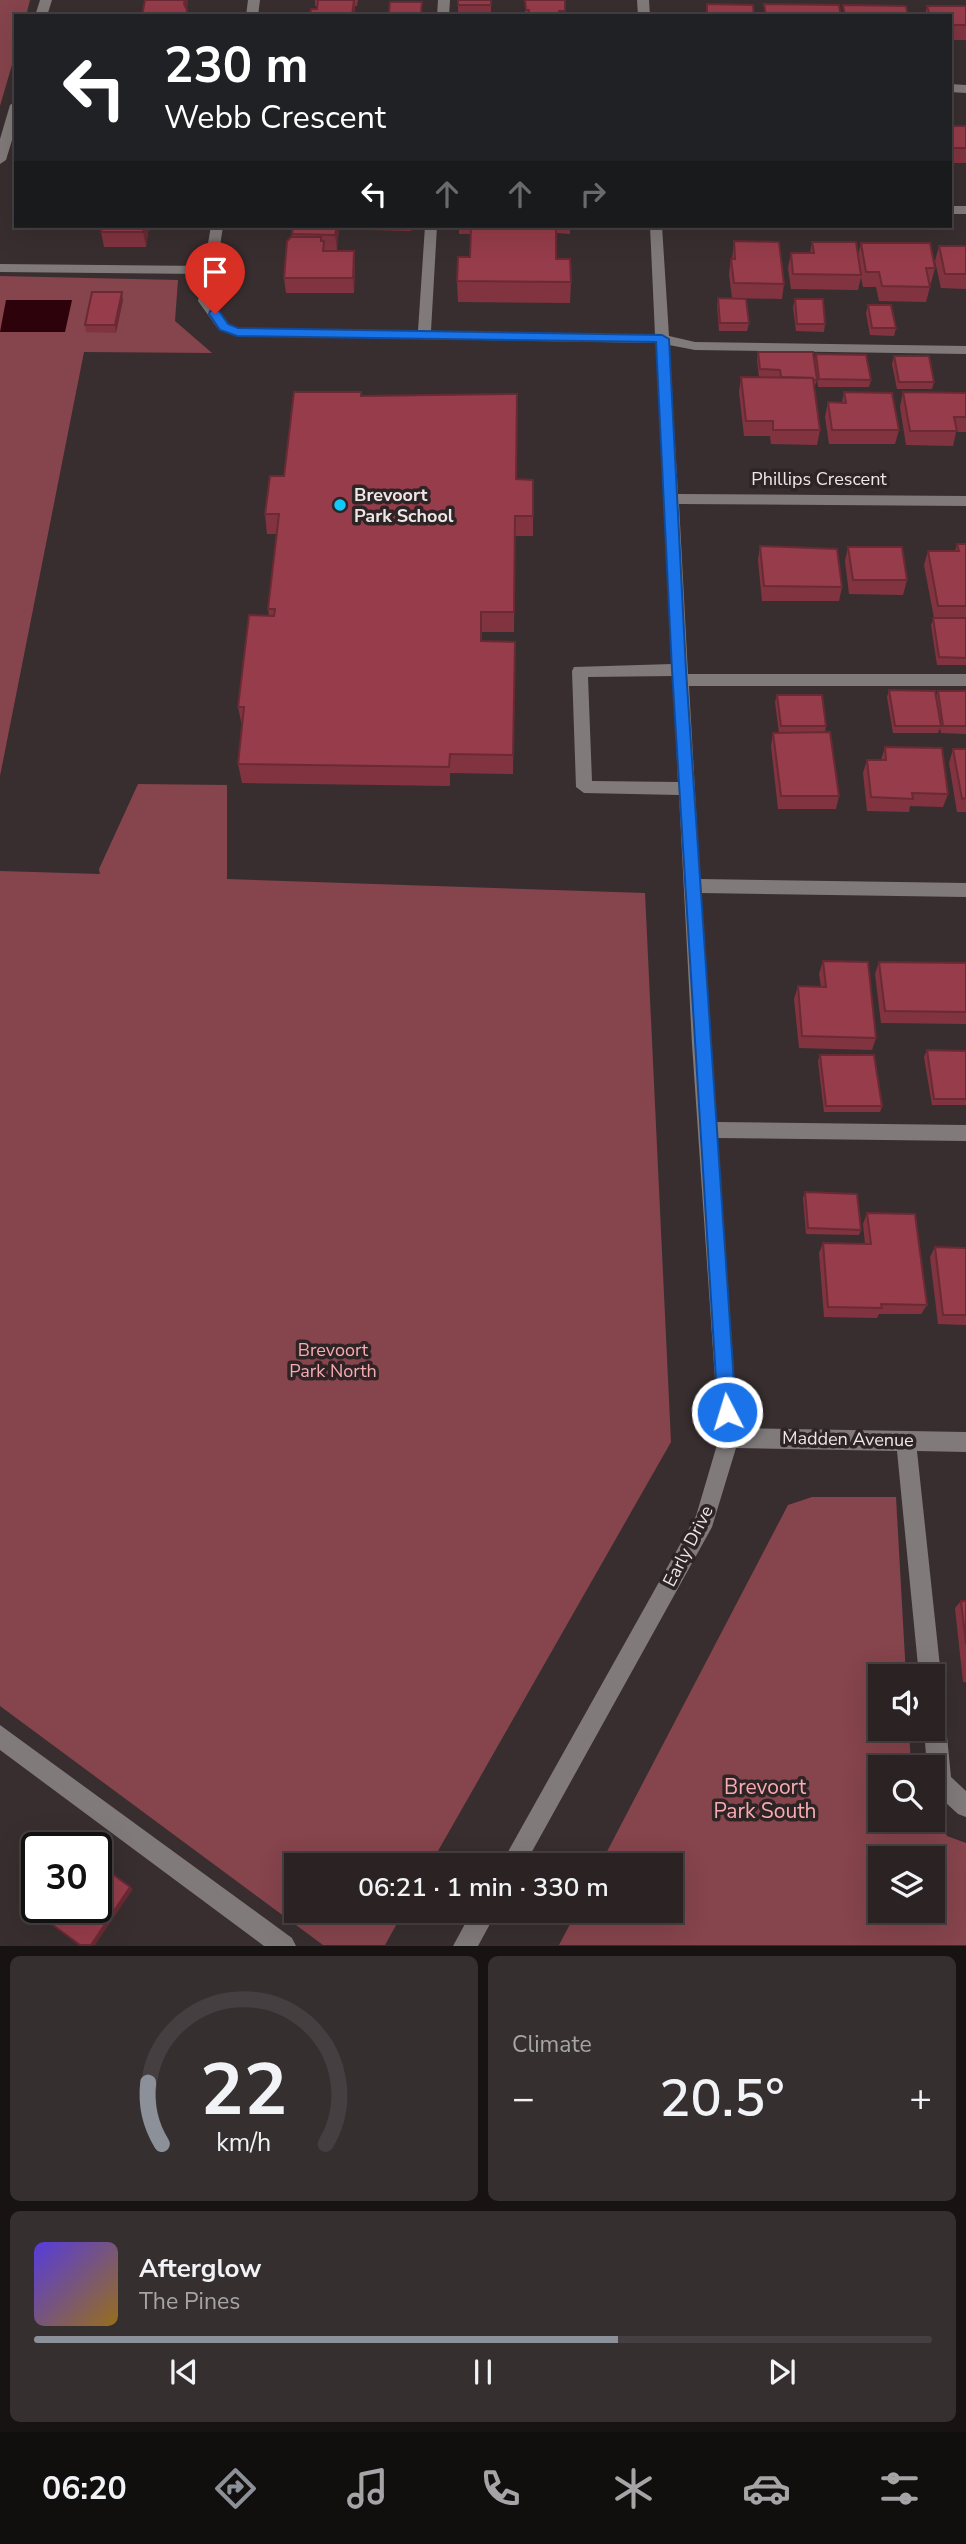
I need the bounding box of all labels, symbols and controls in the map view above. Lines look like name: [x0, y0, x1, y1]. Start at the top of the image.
text: 230 m: [164, 32, 308, 99]
icon: left: [49, 42, 140, 133]
text: Webb Crescent: [164, 96, 386, 139]
icon: left: [355, 175, 393, 213]
icon: ahead: [428, 175, 466, 213]
icon: ahead: [501, 175, 539, 213]
icon: right: [574, 175, 612, 213]
pin: [185, 242, 245, 314]
icon: arrive: [196, 253, 234, 291]
street label: Phillips Crescent: [751, 467, 887, 491]
place label: Brevoort Park School: [354, 483, 454, 528]
marker: Brevoort Park School: [332, 497, 348, 513]
park label: Brevoort Park North: [289, 1338, 377, 1383]
position arrow: [690, 1375, 764, 1449]
street label: Madden Avenue: [782, 1426, 914, 1452]
street label: Early Drive: [657, 1501, 719, 1591]
map controls: [868, 1664, 945, 1923]
button: sound: [868, 1664, 945, 1741]
button: search: [868, 1755, 945, 1832]
park label: Brevoort Park South: [714, 1773, 816, 1825]
speed limit sign: 30: [21, 1832, 112, 1923]
button: layers: [868, 1846, 945, 1923]
text: 06:21 · 1 min · 330 m: [358, 1870, 609, 1905]
text: Climate: [512, 2029, 592, 2060]
text: 22: [200, 2041, 288, 2141]
text: 20.5°: [659, 2063, 785, 2134]
text: −: [512, 2073, 535, 2124]
text: +: [909, 2073, 932, 2124]
text: km/h: [216, 2126, 272, 2160]
text: Afterglow: [139, 2251, 262, 2286]
text: The Pines: [139, 2286, 240, 2317]
icon: previous: [165, 2353, 203, 2391]
icon: pause: [464, 2353, 502, 2391]
icon: next: [763, 2353, 801, 2391]
icon: directions: [211, 2464, 260, 2513]
icon: music: [343, 2464, 392, 2513]
icon: phone: [476, 2464, 525, 2513]
icon: climate: [609, 2464, 658, 2513]
icon: car: [742, 2464, 791, 2513]
icon: filters: [875, 2464, 924, 2513]
text: 06:20: [42, 2467, 127, 2510]

